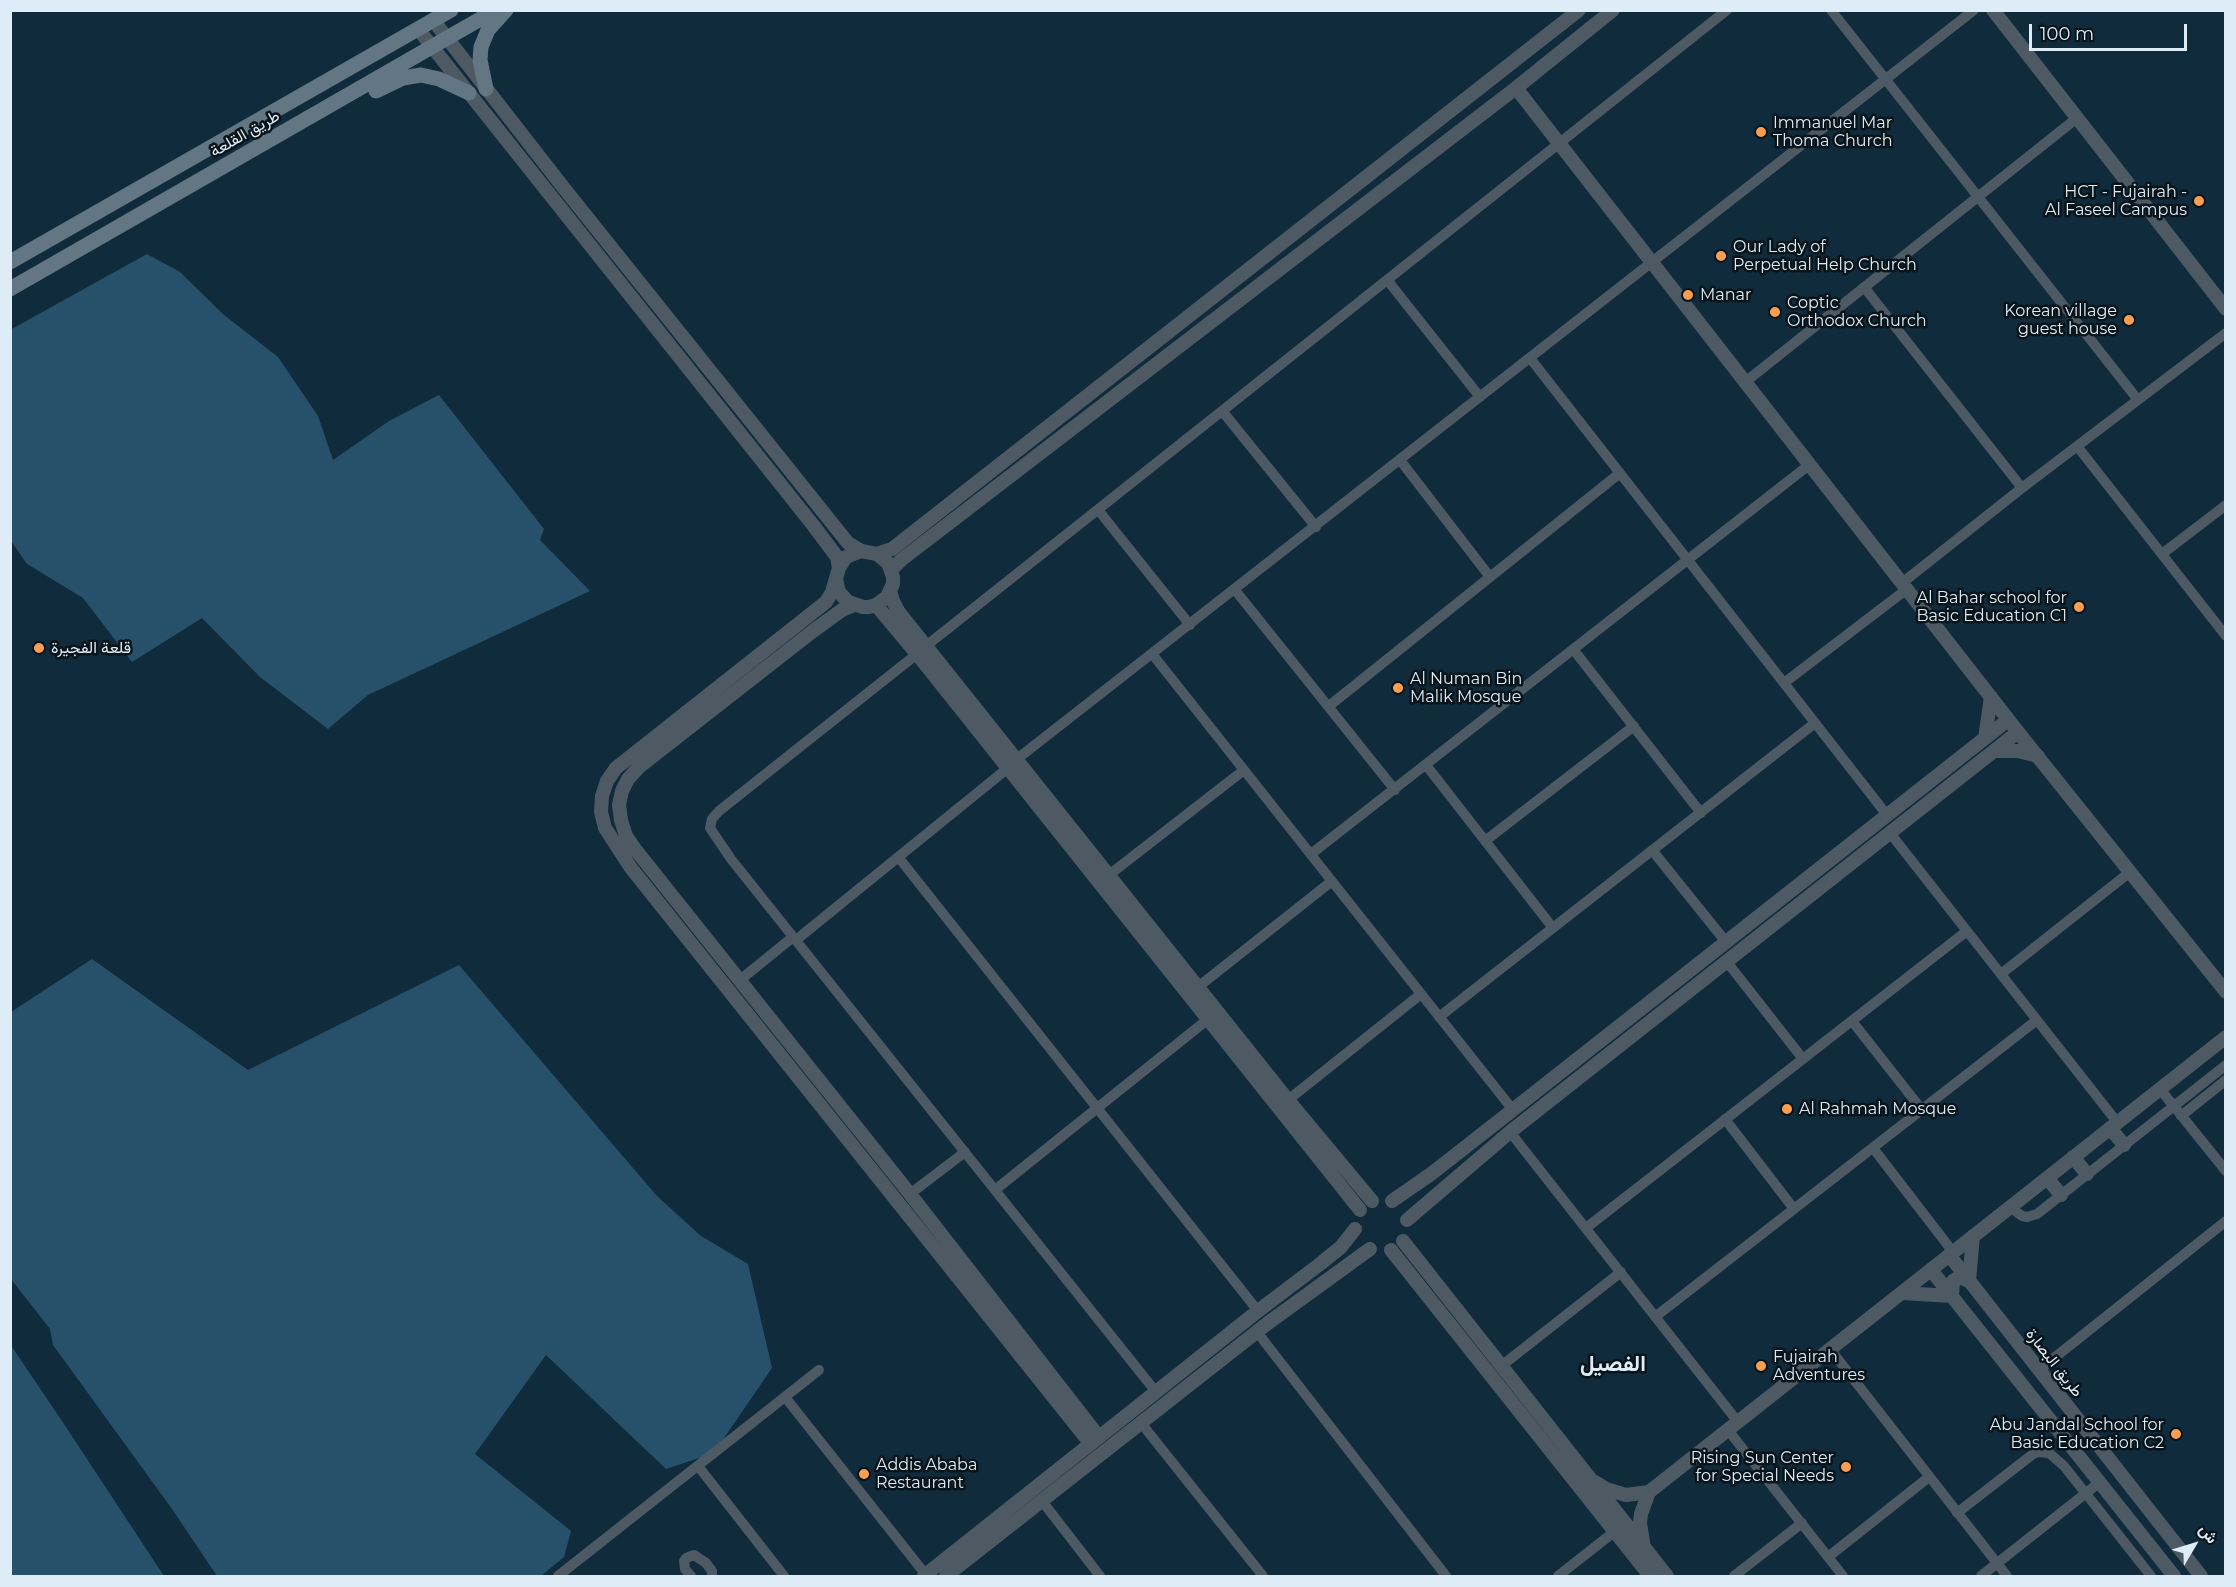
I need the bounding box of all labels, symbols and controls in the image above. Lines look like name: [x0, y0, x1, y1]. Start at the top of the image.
scale bar: [2032, 12, 2190, 50]
text: 100 m: [2040, 23, 2094, 45]
street label: طريق القلعة: [207, 106, 283, 162]
place label: Immanuel Mar Thoma Church: [1773, 113, 1892, 151]
marker: Immanuel Mar Thoma Church: [1754, 125, 1768, 139]
place label: HCT - Fujairah - Al Faseel Campus: [2045, 182, 2187, 220]
marker: HCT - Fujairah - Al Faseel Campus: [2192, 194, 2206, 208]
place label: Our Lady of Perpetual Help Church: [1733, 237, 1917, 275]
marker: Our Lady of Perpetual Help Church: [1714, 249, 1728, 263]
place label: Manar: [1700, 285, 1751, 305]
marker: Manar: [1681, 288, 1695, 302]
place label: Coptic Orthodox Church: [1787, 293, 1927, 331]
place label: Korean village guest house: [2004, 301, 2117, 339]
marker: Coptic Orthodox Church: [1768, 305, 1782, 319]
marker: Korean village guest house: [2122, 313, 2136, 327]
place label: Al Bahar school for Basic Education C1: [1916, 588, 2067, 626]
marker: Al Bahar school for Basic Education C1: [2072, 600, 2086, 614]
place label: قلعة الفجيرة: [51, 638, 131, 658]
marker: قلعة الفجيرة: [32, 641, 46, 655]
place label: Al Numan Bin Malik Mosque: [1410, 669, 1522, 707]
marker: Al Numan Bin Malik Mosque: [1391, 681, 1405, 695]
place label: Al Rahmah Mosque: [1799, 1099, 1957, 1119]
marker: Al Rahmah Mosque: [1780, 1102, 1794, 1116]
street label: طريق البصارة: [2021, 1325, 2087, 1401]
place label: Fujairah Adventures: [1773, 1347, 1865, 1385]
district label: الفصيل: [1580, 1352, 1646, 1378]
marker: Fujairah Adventures: [1754, 1359, 1768, 1373]
place label: Abu Jandal School for Basic Education C2: [1990, 1415, 2164, 1453]
marker: Abu Jandal School for Basic Education C2: [2169, 1427, 2183, 1441]
place label: Rising Sun Center for Special Needs: [1691, 1448, 1834, 1486]
place label: Addis Ababa Restaurant: [876, 1455, 977, 1493]
marker: Rising Sun Center for Special Needs: [1839, 1460, 1853, 1474]
marker: Addis Ababa Restaurant: [857, 1467, 871, 1481]
north arrow: [2164, 1515, 2224, 1575]
text: ش: [2195, 1520, 2222, 1547]

